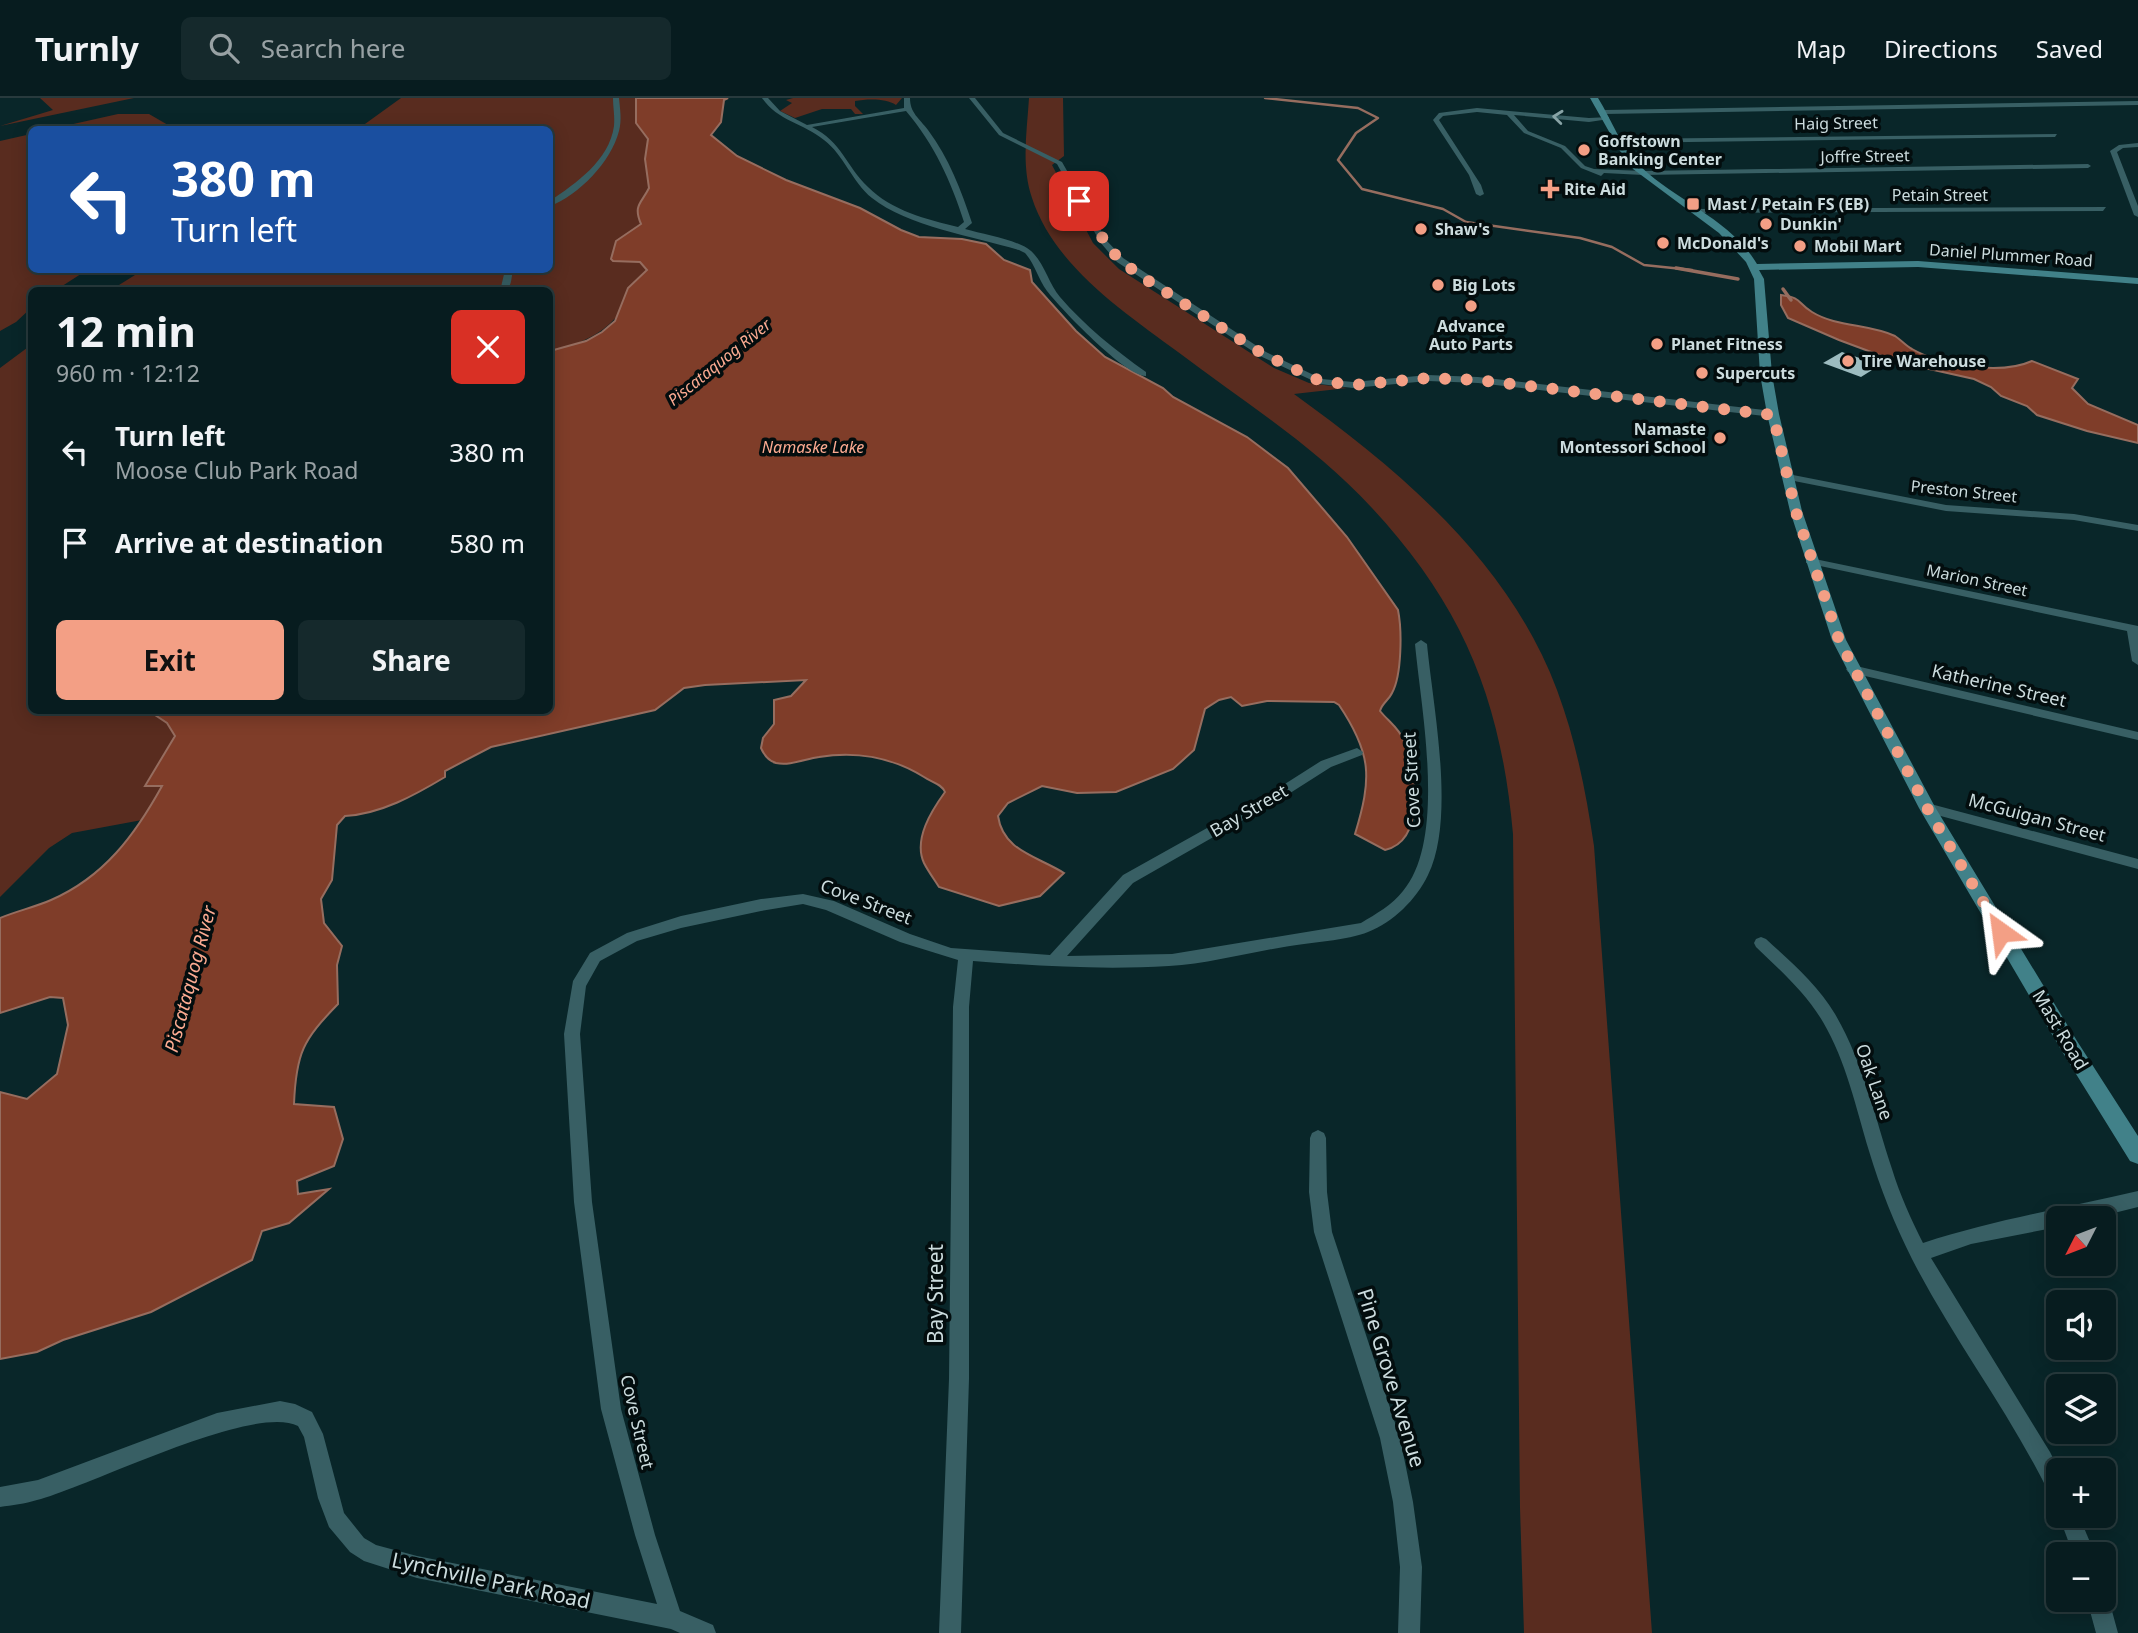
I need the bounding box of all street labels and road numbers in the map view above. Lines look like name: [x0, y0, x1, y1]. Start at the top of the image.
street label: Haig Street: [1794, 111, 1878, 135]
street label: Joffre Street: [1818, 144, 1910, 168]
street label: Petain Street: [1892, 184, 1988, 206]
street label: Daniel Plummer Road: [1929, 238, 2093, 272]
street label: Preston Street: [1910, 474, 2018, 508]
street label: Marion Street: [1925, 559, 2030, 601]
street label: Katherine Street: [1930, 658, 2069, 712]
street label: Cove Street: [1396, 731, 1426, 829]
street label: Bay Street: [1205, 778, 1292, 842]
street label: McGuigan Street: [1966, 787, 2109, 847]
street label: Cove Street: [817, 873, 916, 930]
street label: Mast Road: [2028, 985, 2094, 1074]
street label: Oak Lane: [1851, 1040, 1899, 1123]
street label: Bay Street: [921, 1243, 949, 1344]
street label: Pine Grove Avenue: [1351, 1285, 1433, 1471]
street label: Cove Street: [615, 1372, 661, 1472]
street label: Lynchville Park Road: [389, 1545, 593, 1615]

